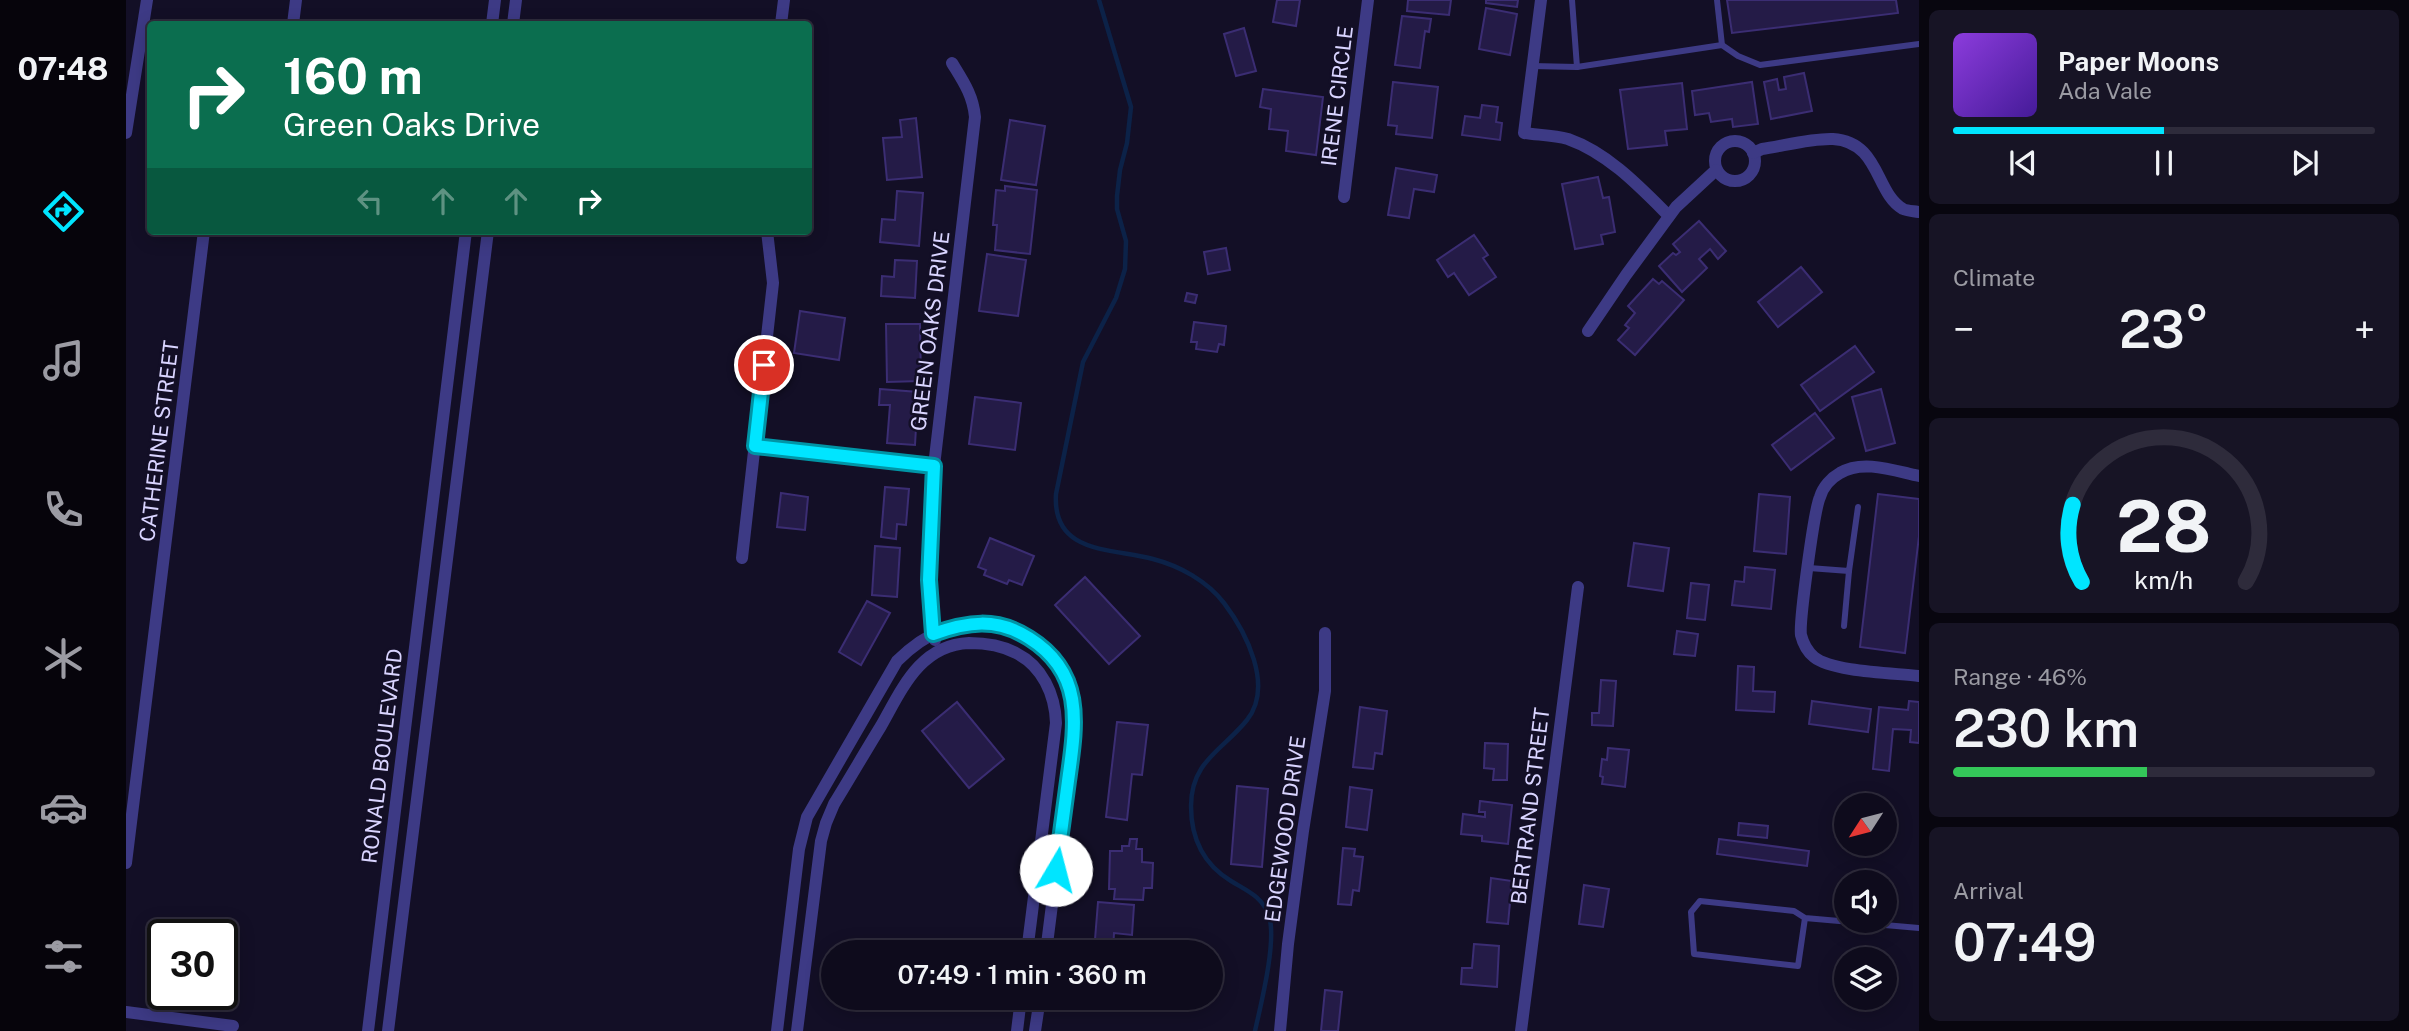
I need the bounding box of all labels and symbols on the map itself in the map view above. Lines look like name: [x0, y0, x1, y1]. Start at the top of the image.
street label: IRENE CIRCLE: [1316, 24, 1358, 168]
street label: GREEN OAKS DRIVE: [905, 230, 955, 432]
pin: [734, 335, 794, 395]
street label: CATHERINE STREET: [134, 339, 184, 543]
street label: RONALD BOULEVARD: [356, 647, 408, 865]
street label: BERTRAND STREET: [1506, 706, 1554, 906]
street label: EDGEWOOD DRIVE: [1260, 734, 1310, 924]
north arrow: [1834, 793, 1897, 856]
position arrow: [1019, 833, 1093, 907]
speed limit sign: 30: [147, 919, 238, 1010]

